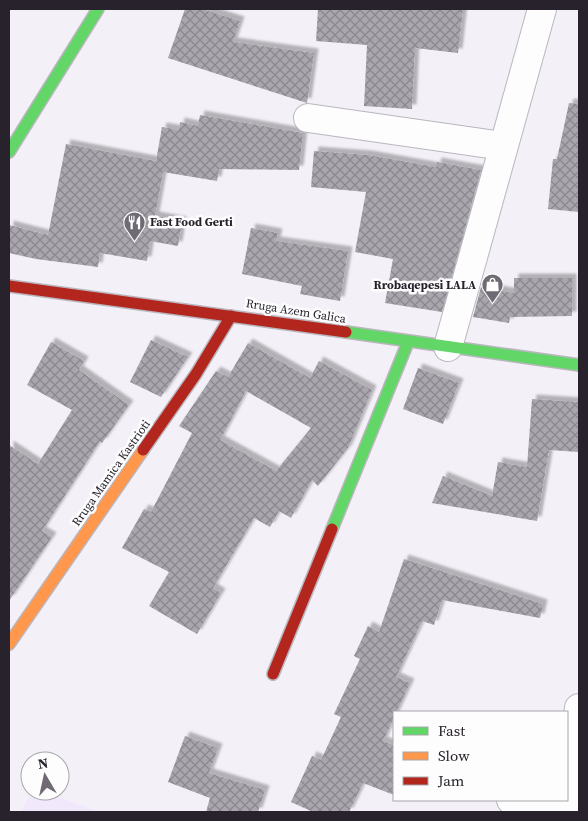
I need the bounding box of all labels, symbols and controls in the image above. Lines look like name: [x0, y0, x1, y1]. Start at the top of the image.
restaurant icon: Fast Food Gerti: [122, 210, 146, 241]
place label: Fast Food Gerti: [150, 214, 233, 230]
shop icon: Rrobaqepesi LALA: [480, 273, 504, 304]
place label: Rrobaqepesi LALA: [374, 277, 476, 293]
street label: Rruga Azem Galica: [245, 295, 348, 327]
street label: Rruga Mamica Kastrioti: [68, 416, 154, 529]
legend: [393, 711, 568, 801]
text: Fast: [438, 720, 465, 741]
text: Slow: [438, 745, 470, 766]
north arrow: [20, 751, 70, 801]
text: N: [36, 752, 50, 774]
text: Jam: [437, 770, 465, 791]

